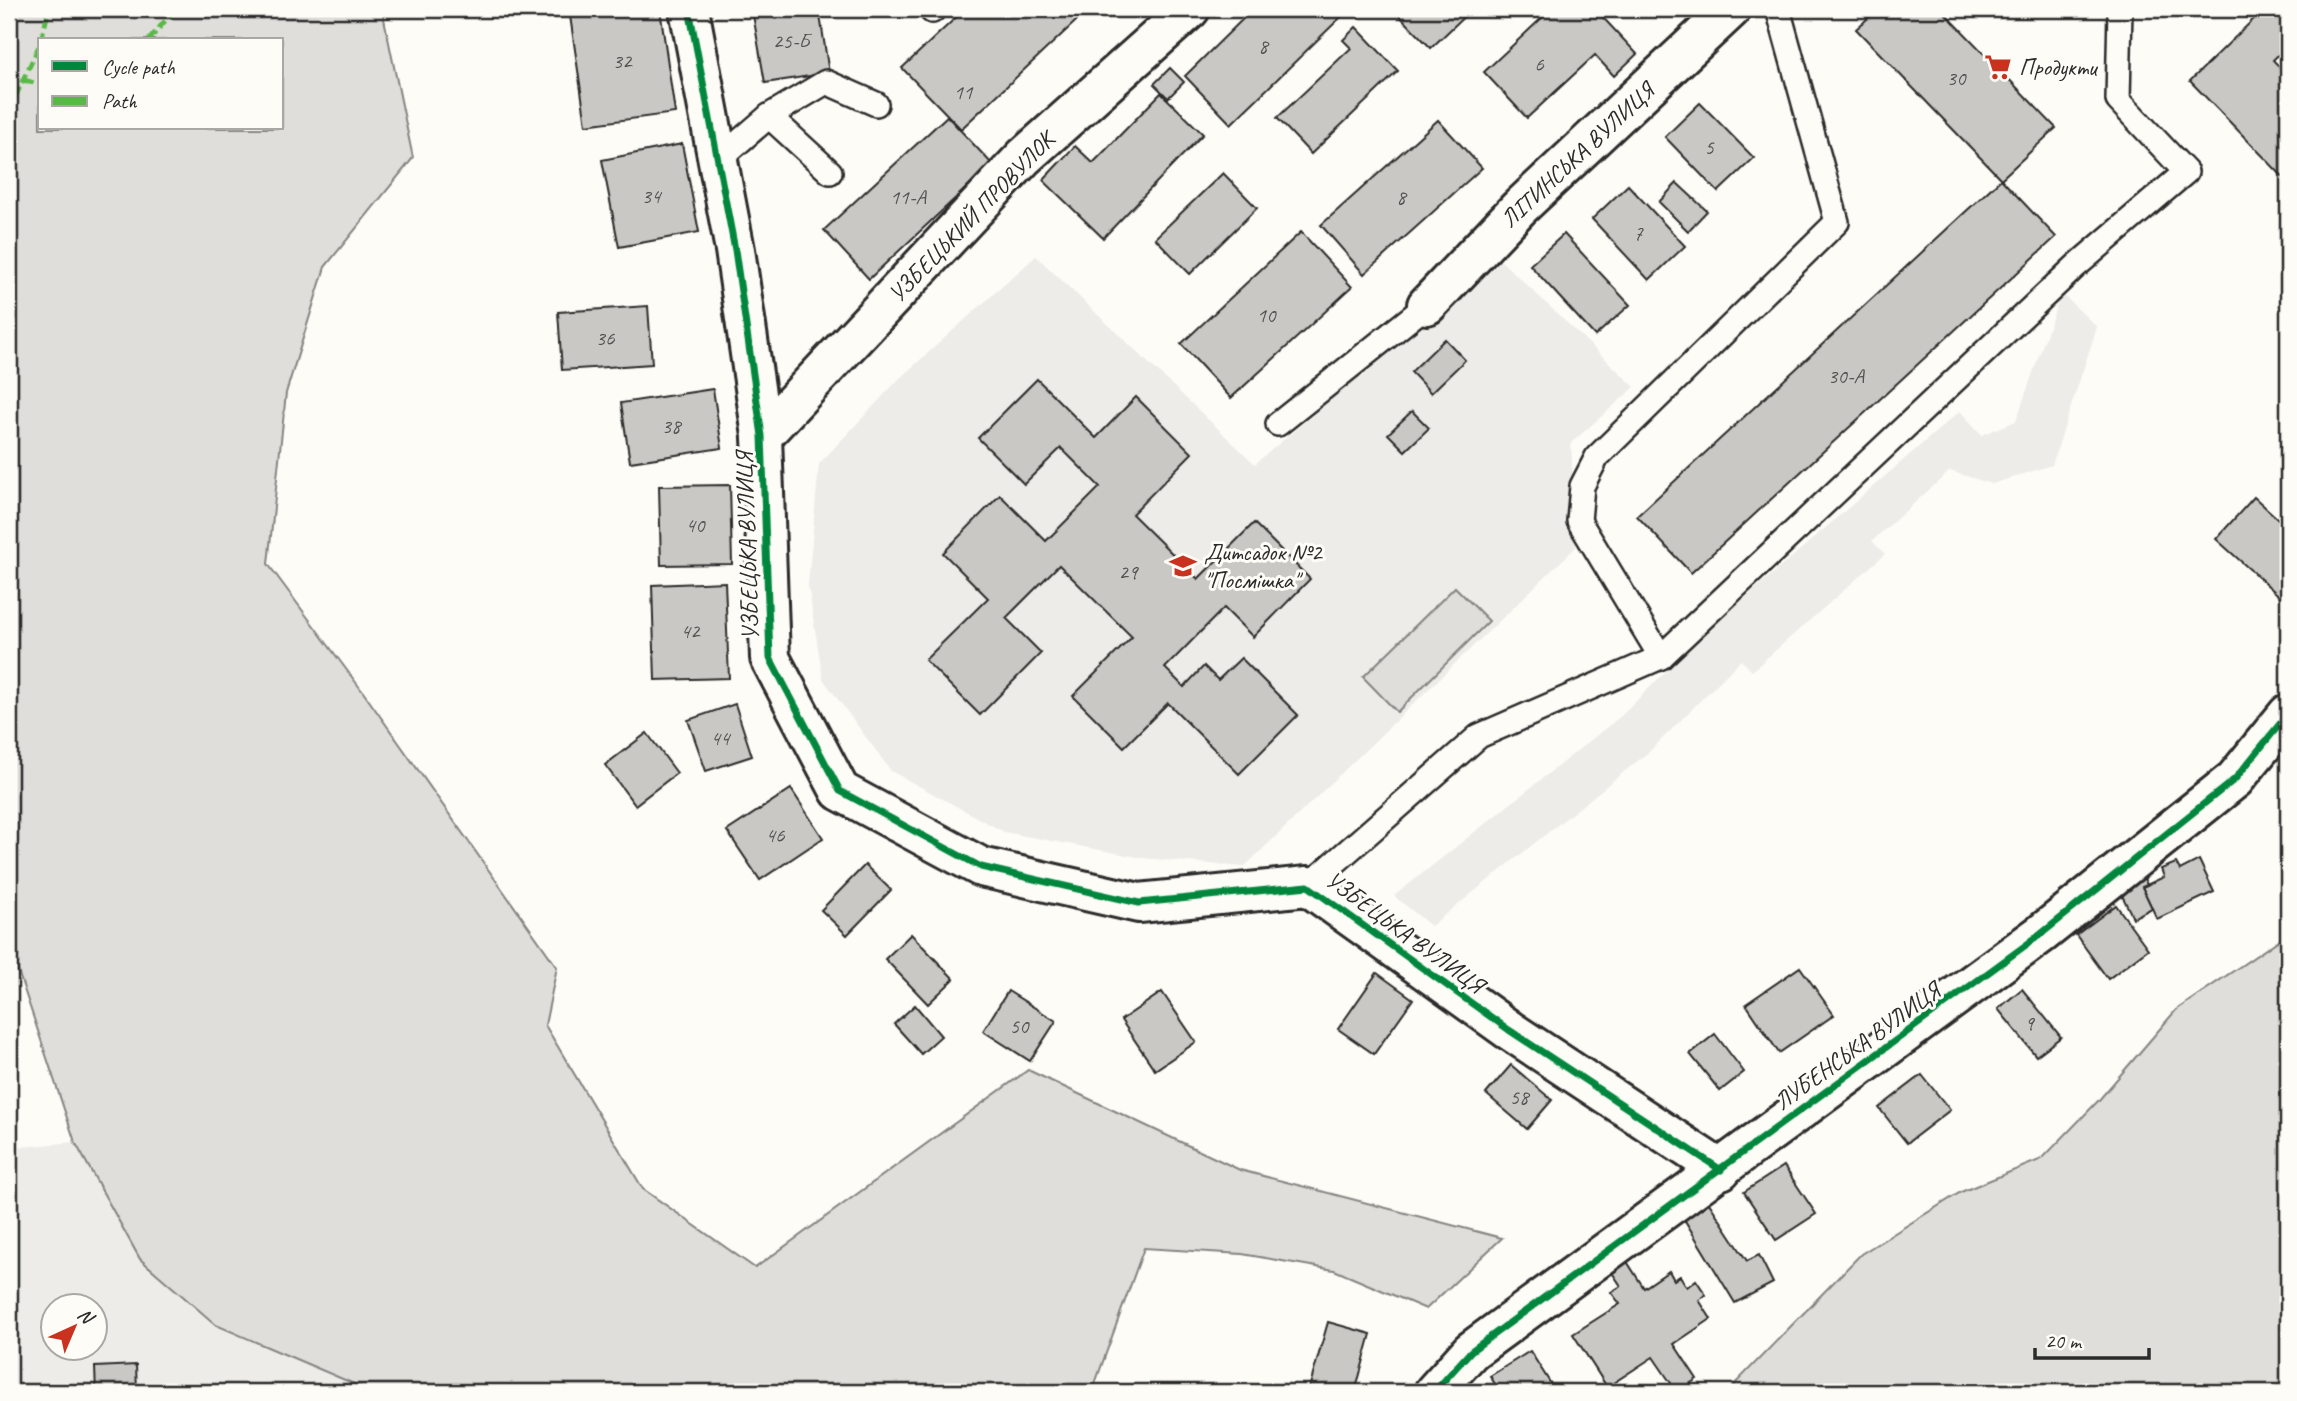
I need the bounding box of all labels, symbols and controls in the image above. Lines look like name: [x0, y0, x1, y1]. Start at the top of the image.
house number: 25-Б: [773, 28, 813, 54]
house number: 8: [1258, 33, 1270, 59]
legend: [38, 38, 284, 130]
house number: 32: [613, 48, 633, 74]
house number: 6: [1534, 51, 1544, 77]
supermarket icon: Продукти: [1983, 52, 2013, 82]
place label: Продукти: [2019, 52, 2099, 82]
text: Cycle path: [102, 54, 175, 80]
house number: 30: [1947, 65, 1967, 91]
street label: ЛІТИНСЬКА ВУЛИЦЯ: [1494, 74, 1663, 234]
house number: 11: [954, 79, 974, 105]
text: Path: [102, 88, 138, 114]
street label: УЗБЕЦЬКИЙ ПРОВУЛОК: [882, 122, 1063, 309]
house number: 5: [1704, 134, 1715, 160]
house number: 34: [642, 183, 663, 209]
house number: 11-А: [890, 184, 928, 210]
house number: 8: [1396, 184, 1408, 210]
house number: 7: [1633, 220, 1644, 246]
house number: 10: [1257, 302, 1277, 328]
house number: 36: [596, 325, 615, 351]
house number: 30-А: [1828, 363, 1866, 389]
house number: 38: [662, 413, 683, 439]
street label: УЗБЕЦЬКА ВУЛИЦЯ: [729, 448, 765, 641]
house number: 40: [686, 512, 706, 538]
place label: Дитсадок №2 "Посмішка": [1204, 537, 1324, 595]
school or university icon: Дитсадок №2 "Посмішка": [1168, 551, 1198, 581]
house number: 29: [1119, 559, 1139, 585]
house number: 42: [681, 618, 701, 644]
house number: 44: [711, 725, 732, 751]
house number: 46: [766, 822, 785, 848]
street label: УЗБЕЦЬКА ВУЛИЦЯ: [1320, 864, 1493, 1002]
street label: ЛУБЕНСЬКА ВУЛИЦЯ: [1768, 974, 1949, 1116]
house number: 9: [2024, 1010, 2035, 1036]
house number: 50: [1010, 1013, 1030, 1039]
house number: 58: [1510, 1084, 1531, 1110]
north arrow: [38, 1292, 108, 1362]
text: N: [73, 1303, 100, 1330]
scale bar: [2035, 1317, 2148, 1361]
text: 20 m: [2045, 1328, 2083, 1354]

